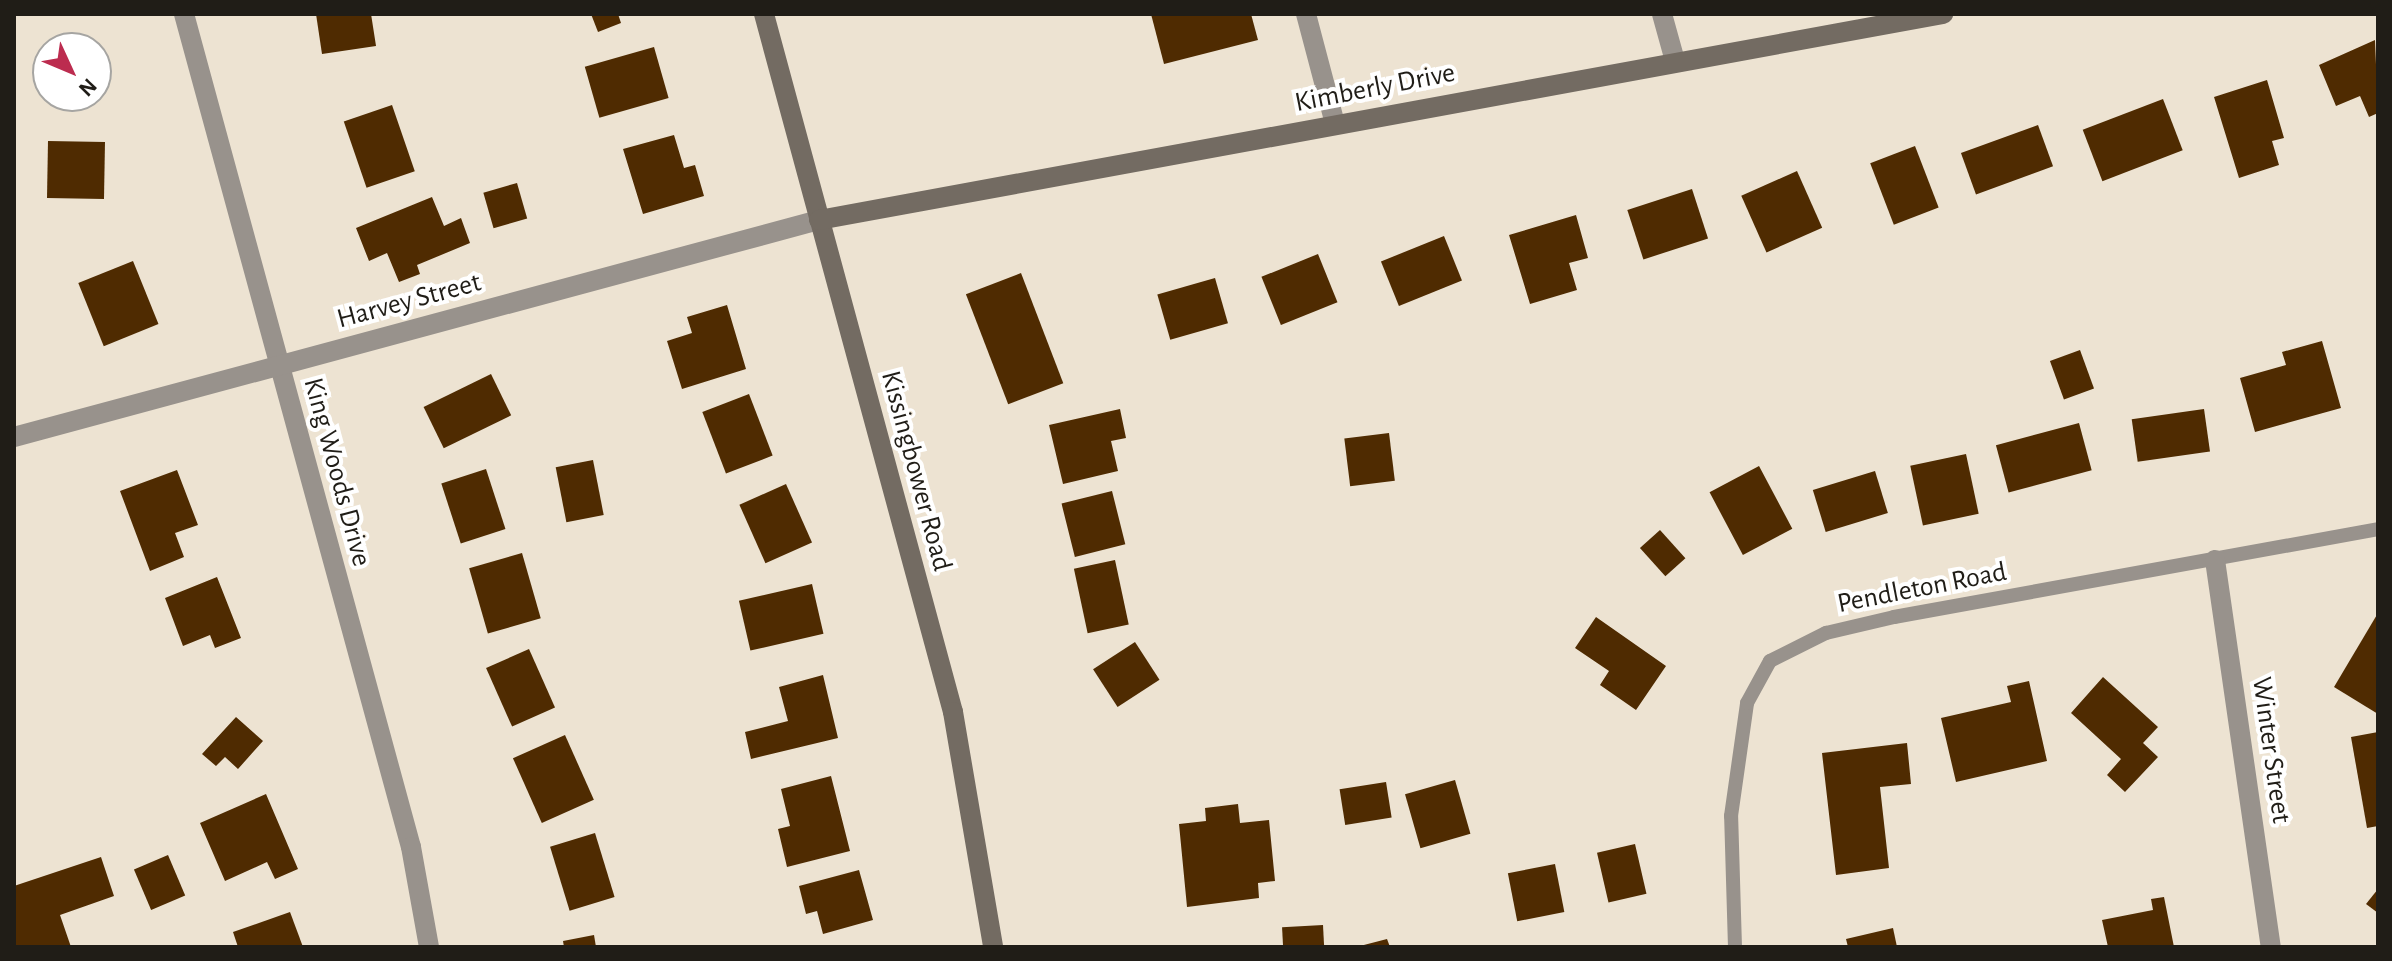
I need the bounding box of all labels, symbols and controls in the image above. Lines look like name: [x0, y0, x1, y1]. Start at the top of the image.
north arrow: [32, 32, 112, 112]
street label: Kimberly Drive: [1292, 56, 1458, 120]
text: N: [75, 74, 101, 100]
street label: Harvey Street: [333, 266, 485, 336]
street label: Kissingbower Road: [873, 367, 959, 575]
street label: King Woods Drive: [296, 374, 378, 570]
street label: Pendleton Road: [1834, 555, 2010, 621]
street label: Winter Street: [2244, 675, 2298, 825]

